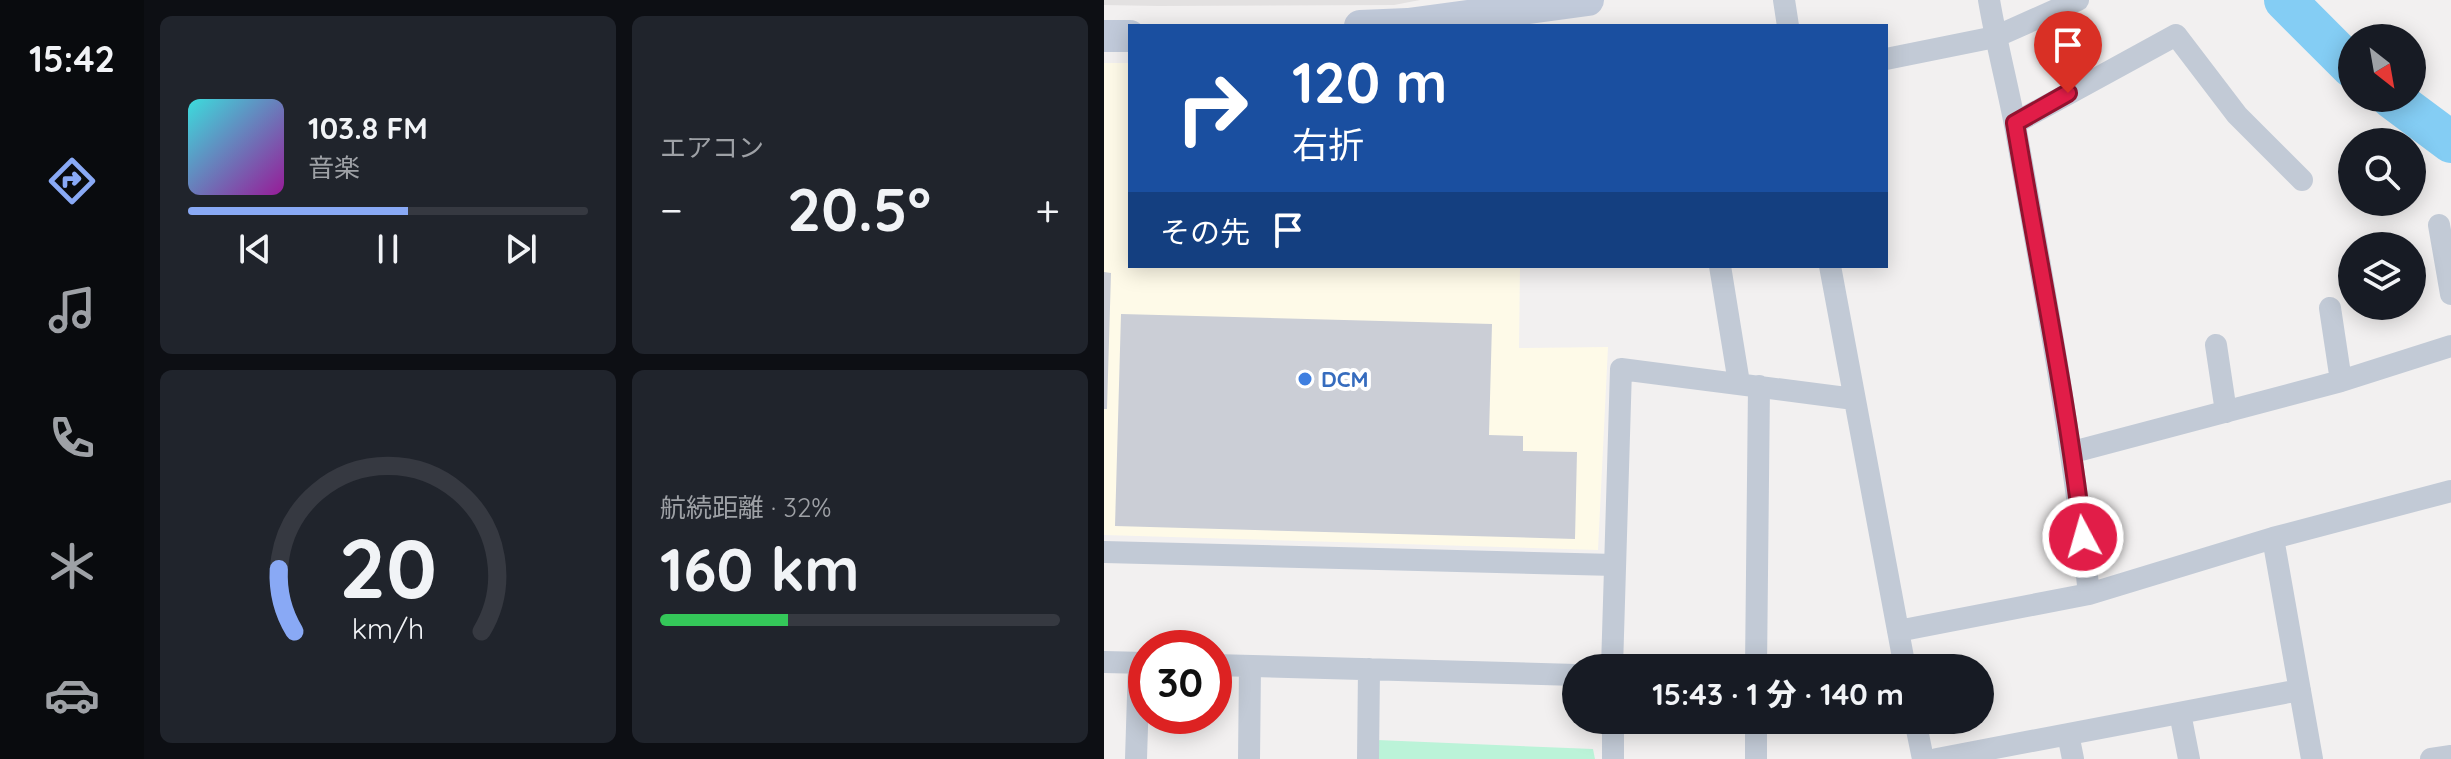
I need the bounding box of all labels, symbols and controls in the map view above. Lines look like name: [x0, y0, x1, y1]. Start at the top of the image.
pin: [2034, 11, 2102, 93]
icon: arrive: [2046, 23, 2090, 67]
north arrow: [2338, 24, 2426, 112]
map controls: [2338, 24, 2426, 320]
text: 15:42: [29, 36, 115, 81]
text: 120 m: [1292, 47, 1447, 117]
icon: right: [1160, 56, 1264, 160]
text: 103.8 FM: [308, 109, 428, 147]
text: 右折: [1292, 122, 1364, 167]
button: search: [2338, 128, 2426, 216]
text: エアコン: [660, 131, 764, 164]
text: 音楽: [308, 151, 360, 184]
icon: directions: [44, 153, 100, 209]
text: 20.5°: [787, 171, 931, 246]
text: −: [660, 182, 683, 237]
text: +: [1035, 182, 1060, 237]
icon: arrive: [1266, 208, 1310, 252]
text: その先: [1160, 213, 1250, 251]
icon: previous: [233, 227, 277, 271]
icon: pause: [366, 227, 410, 271]
icon: next: [499, 227, 543, 271]
button: layers: [2338, 232, 2426, 320]
icon: music: [44, 282, 100, 338]
place label: DCM: [1321, 365, 1369, 393]
marker: DCM: [1296, 370, 1314, 388]
icon: phone: [44, 410, 100, 466]
text: 航続距離 · 32%: [660, 491, 831, 524]
position arrow: [2041, 495, 2125, 579]
text: 20: [339, 515, 437, 619]
text: 160 km: [660, 531, 860, 606]
icon: climate: [44, 538, 100, 594]
text: km/h: [352, 610, 424, 646]
speed limit sign: 30: [1128, 630, 1232, 734]
icon: car: [44, 667, 100, 723]
text: 15:43 · 1 分 · 140 m: [1652, 675, 1904, 713]

